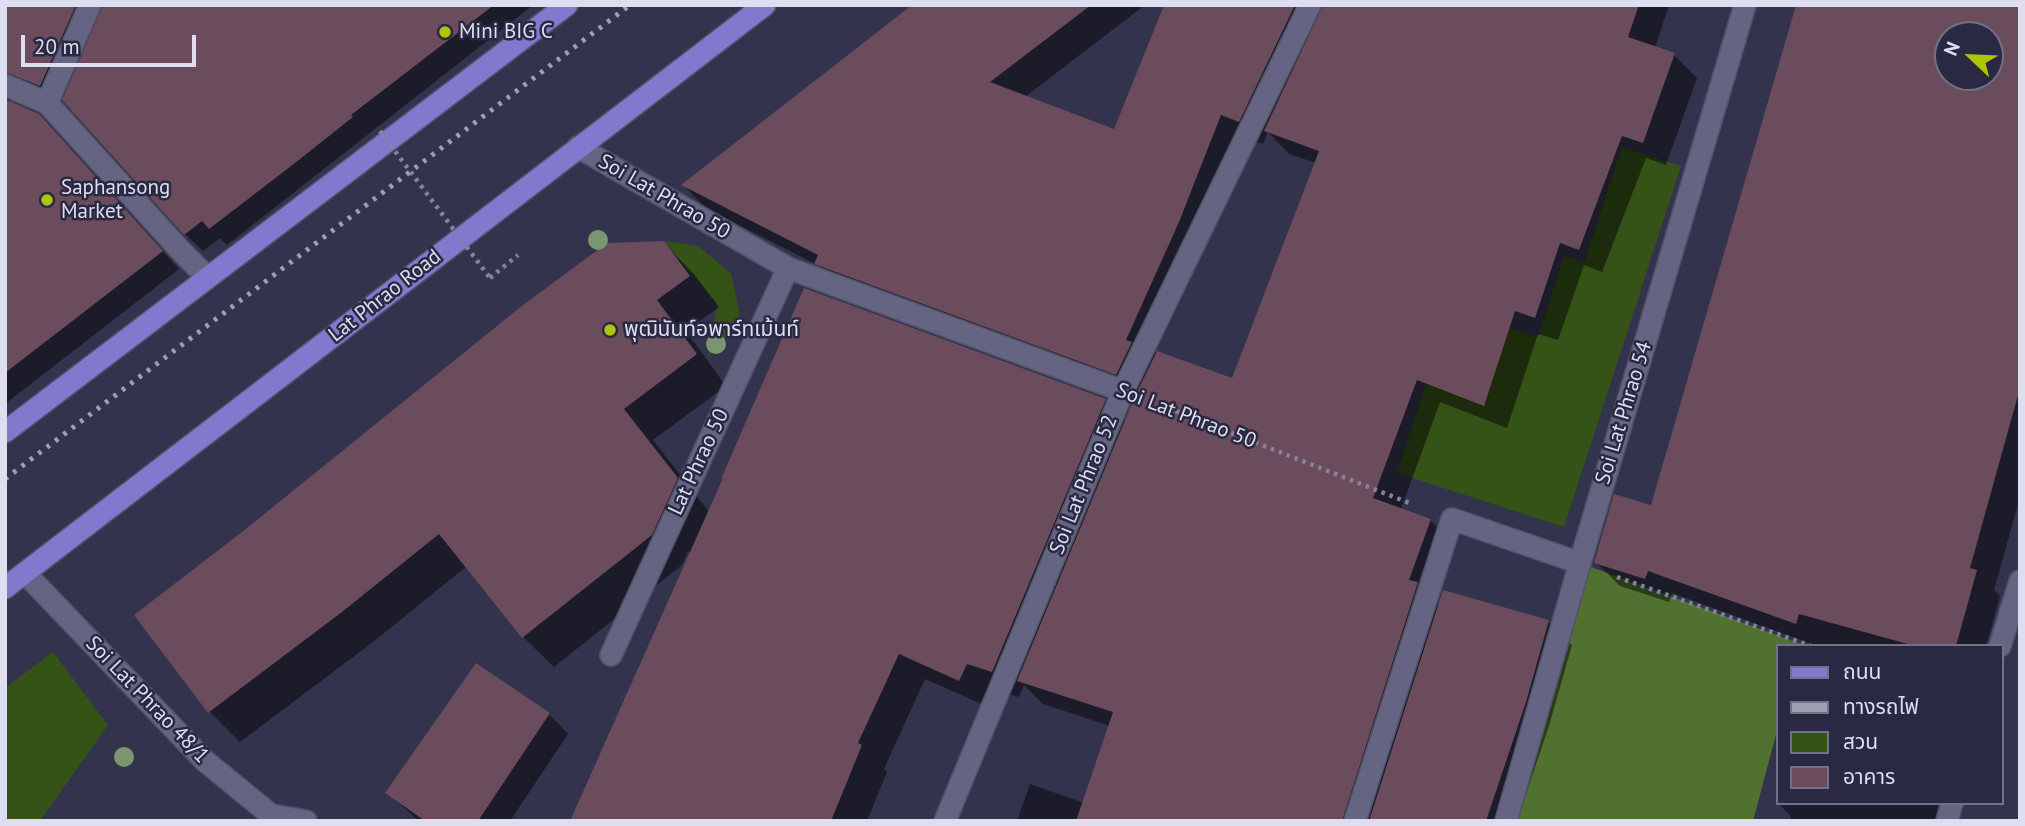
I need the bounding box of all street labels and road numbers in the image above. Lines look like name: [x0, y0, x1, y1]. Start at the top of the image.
street label: Soi Lat Phrao 50: [594, 149, 734, 245]
street label: Lat Phrao Road: [324, 244, 446, 348]
street label: Soi Lat Phrao 54: [1590, 339, 1658, 487]
street label: Soi Lat Phrao 50: [1113, 378, 1259, 454]
street label: Lat Phrao 50: [663, 405, 735, 519]
street label: Soi Lat Phrao 52: [1045, 412, 1123, 558]
street label: Soi Lat Phrao 48/1: [80, 631, 214, 769]

